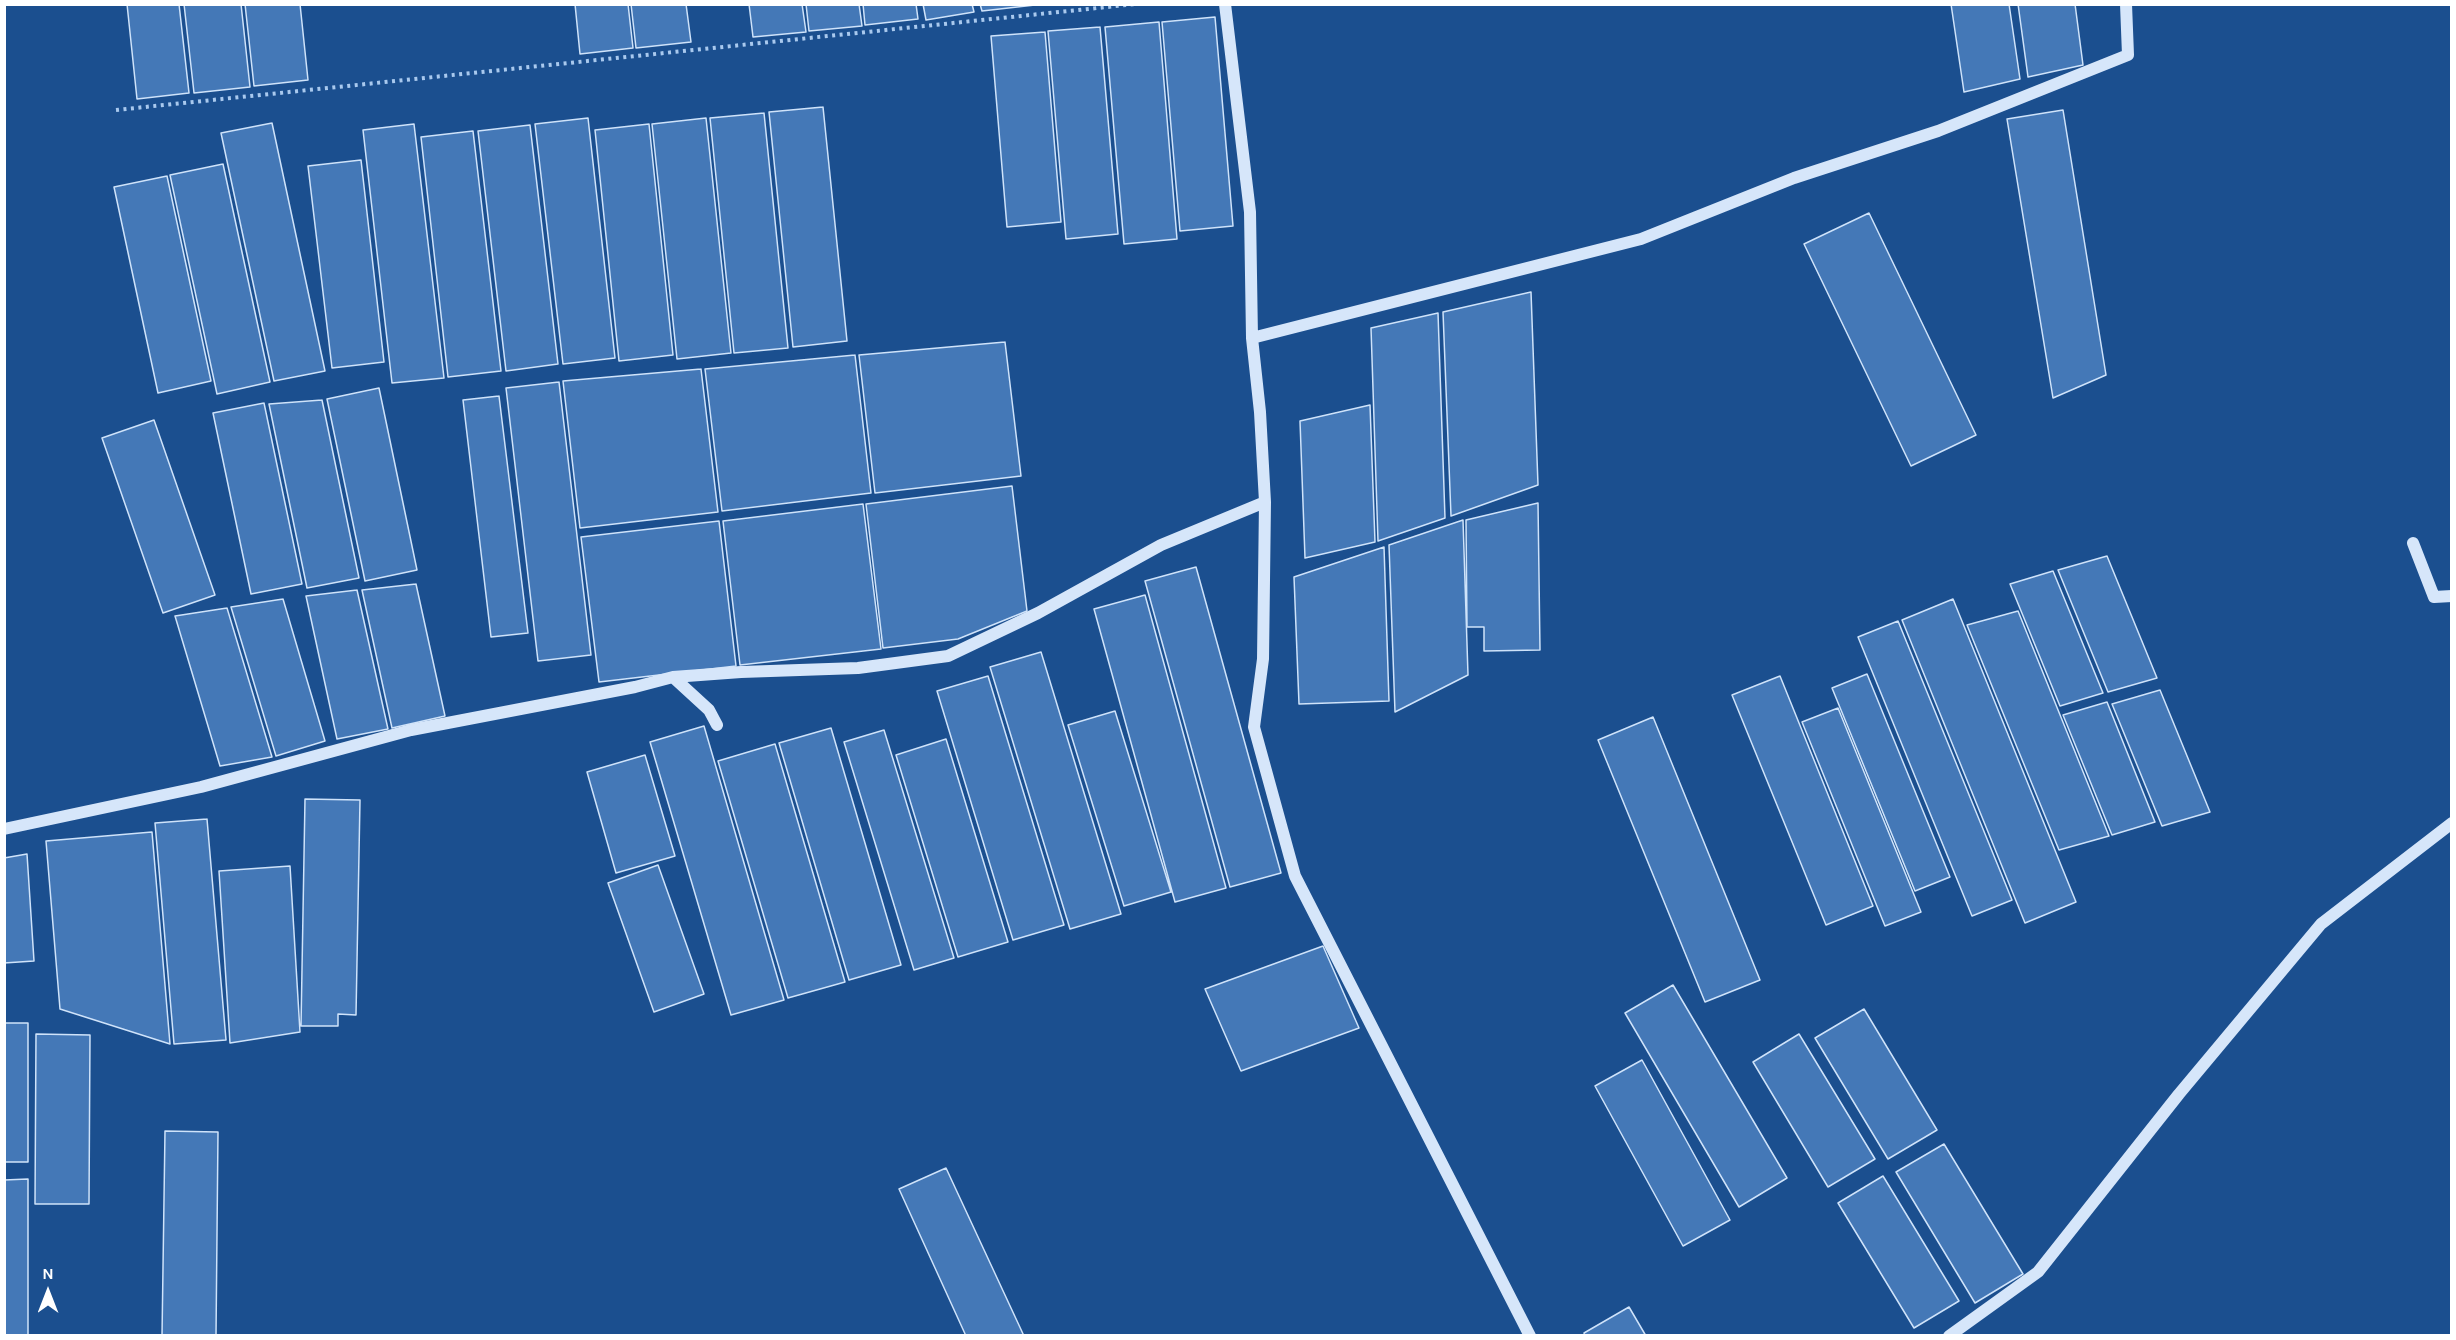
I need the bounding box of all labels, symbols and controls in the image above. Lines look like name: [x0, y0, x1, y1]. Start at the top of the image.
north arrow: [18, 1262, 78, 1322]
text: N: [42, 1264, 54, 1283]

